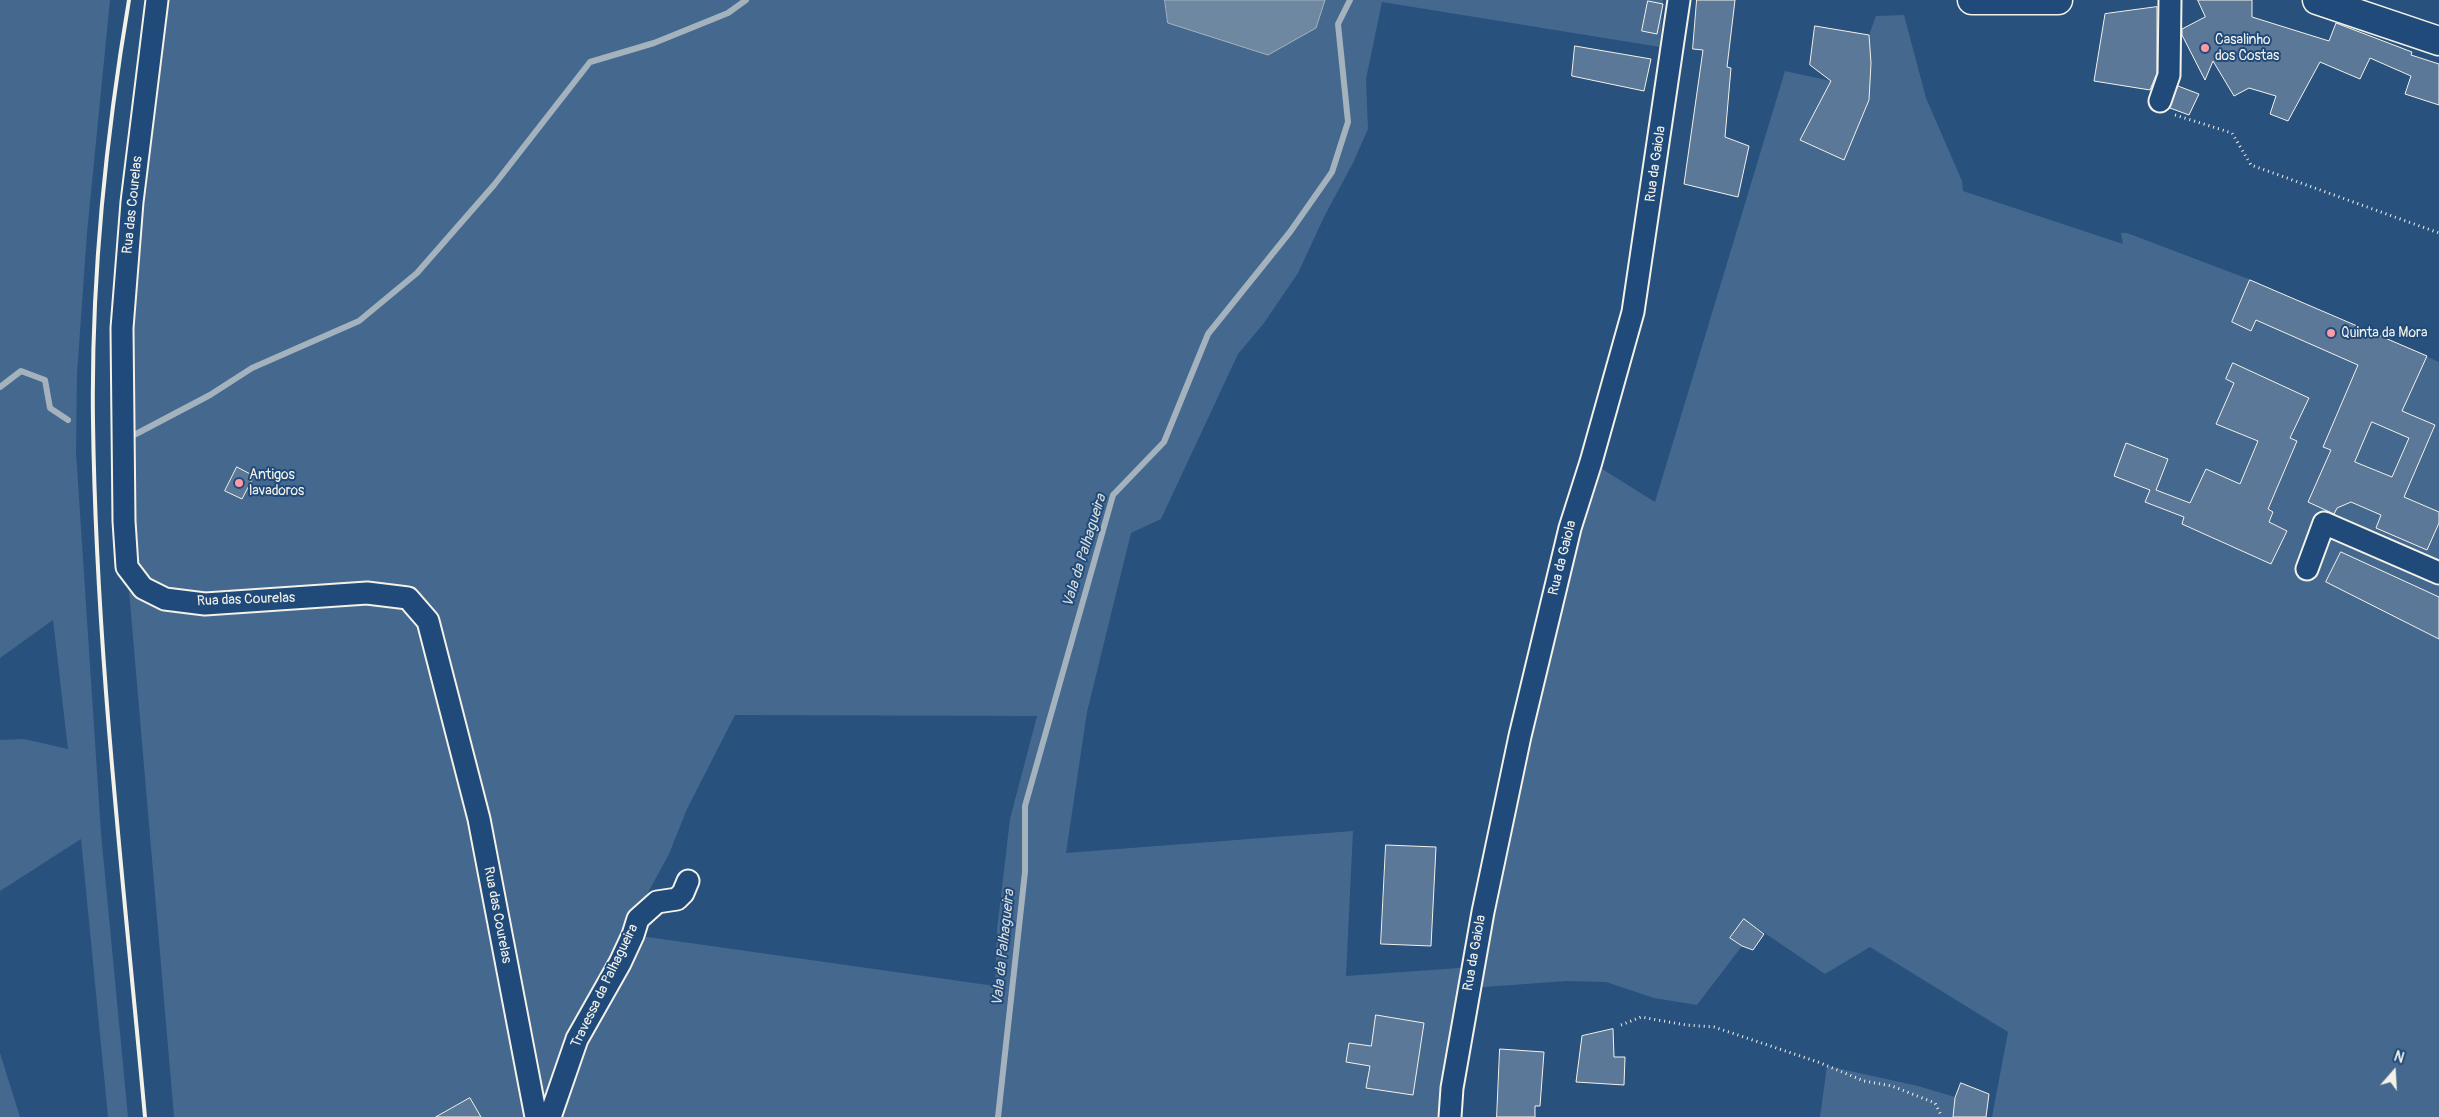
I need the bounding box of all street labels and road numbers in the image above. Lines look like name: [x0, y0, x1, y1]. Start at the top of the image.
street label: Rua da Gaiola: [1642, 125, 1670, 203]
street label: Rua das Courelas: [120, 155, 146, 255]
street label: Rua da Gaiola: [1546, 519, 1580, 597]
street label: Rua das Courelas: [197, 590, 295, 610]
street label: Rua das Courelas: [479, 865, 515, 965]
street label: Rua da Gaiola: [1460, 914, 1490, 992]
street label: Travessa da Palhagueira: [568, 921, 642, 1051]

